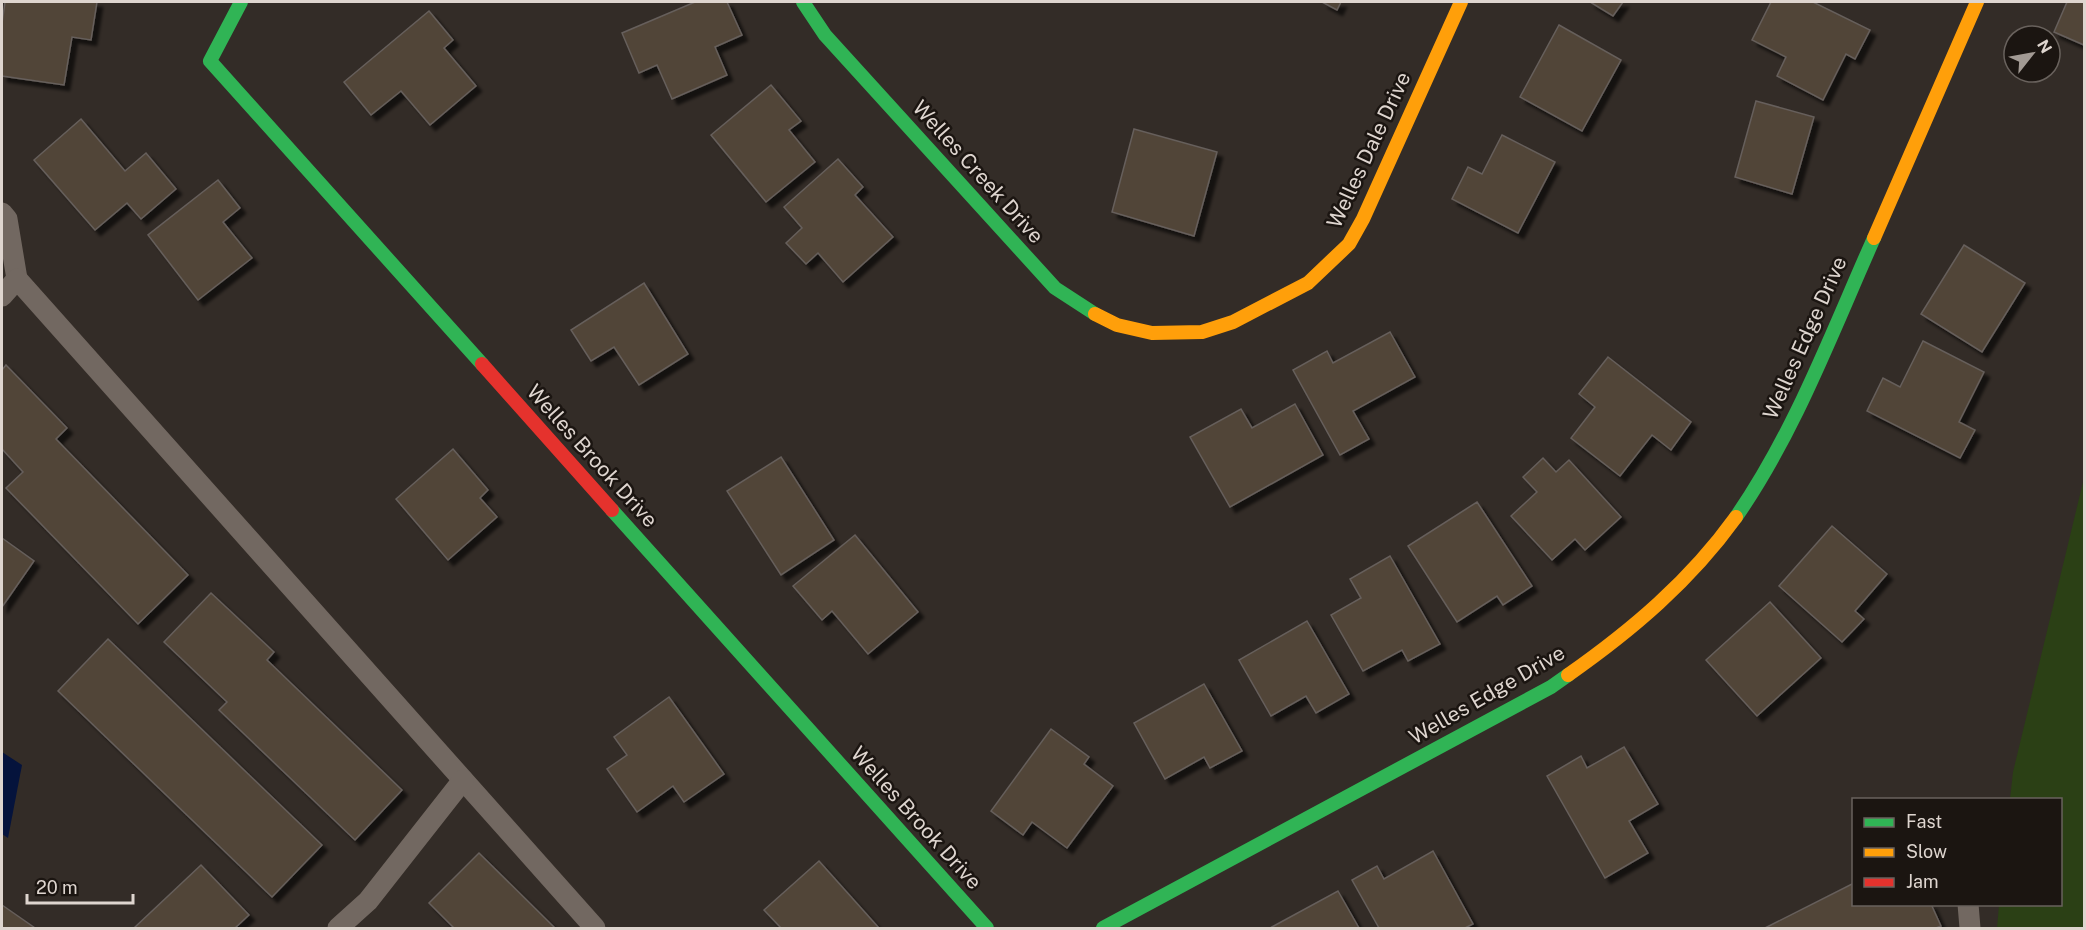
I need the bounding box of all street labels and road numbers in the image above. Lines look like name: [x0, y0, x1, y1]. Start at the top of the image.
street label: Welles Dale Drive: [1321, 68, 1416, 232]
street label: Welles Creek Drive: [908, 95, 1049, 248]
street label: Welles Edge Drive: [1757, 253, 1852, 423]
street label: Welles Brook Drive: [522, 379, 663, 532]
street label: Welles Edge Drive: [1404, 640, 1569, 749]
street label: Welles Brook Drive: [846, 741, 987, 894]

